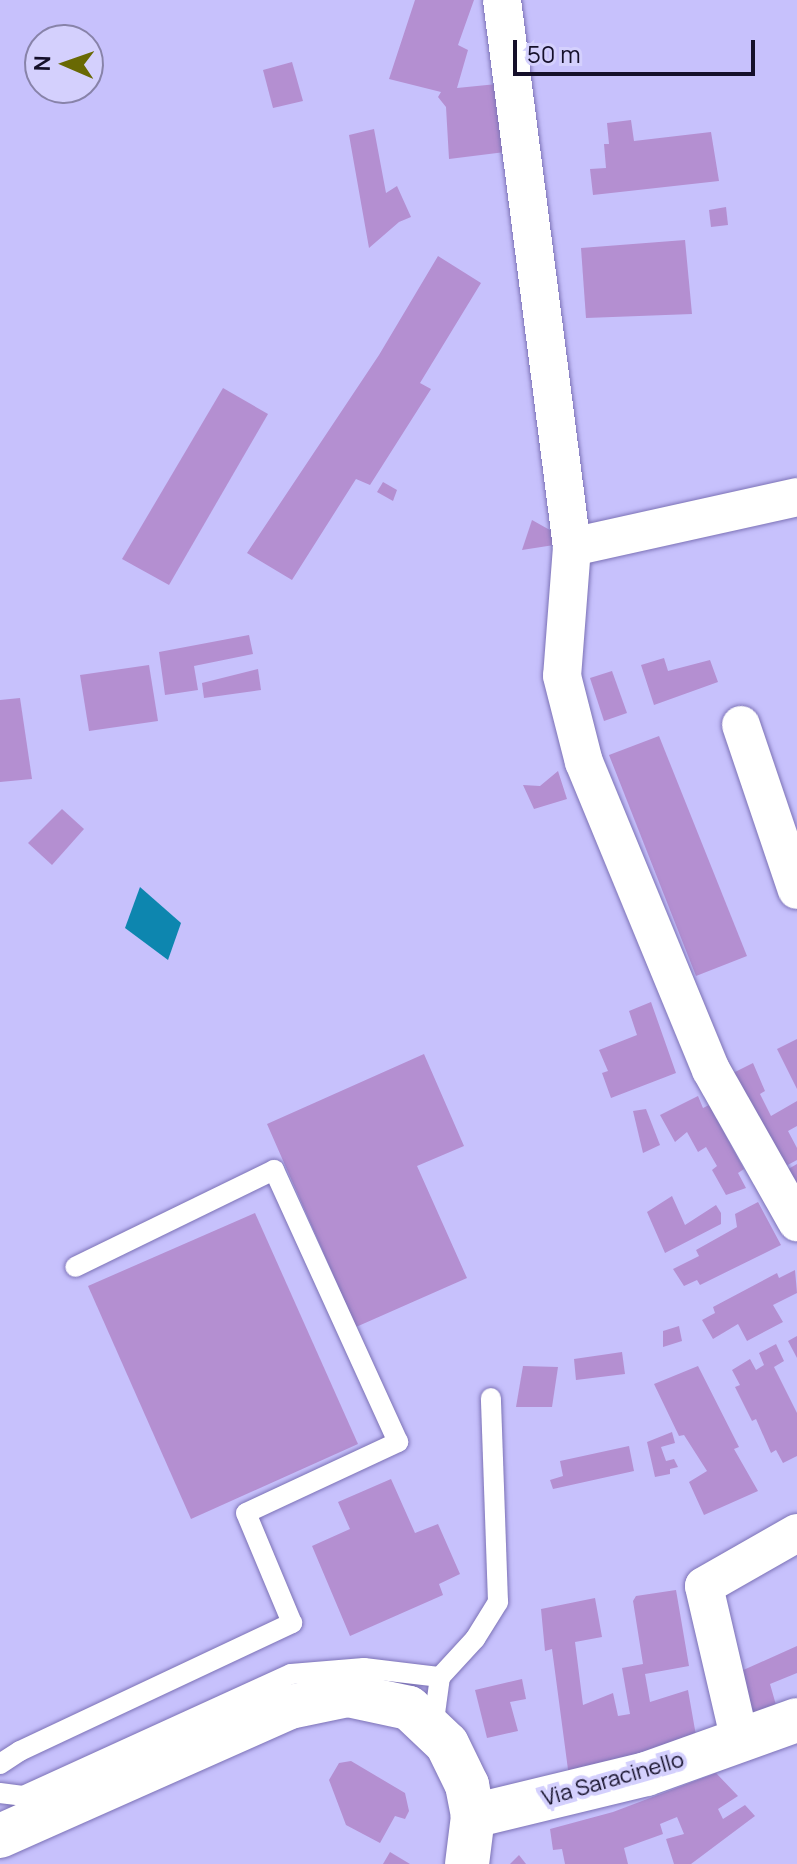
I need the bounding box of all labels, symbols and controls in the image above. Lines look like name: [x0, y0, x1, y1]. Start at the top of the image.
north arrow: [24, 24, 104, 104]
scale bar: [517, 24, 759, 74]
text: 50 m: [527, 37, 581, 70]
text: N: [27, 55, 57, 72]
street label: Via Saracinello: [539, 1746, 687, 1812]

